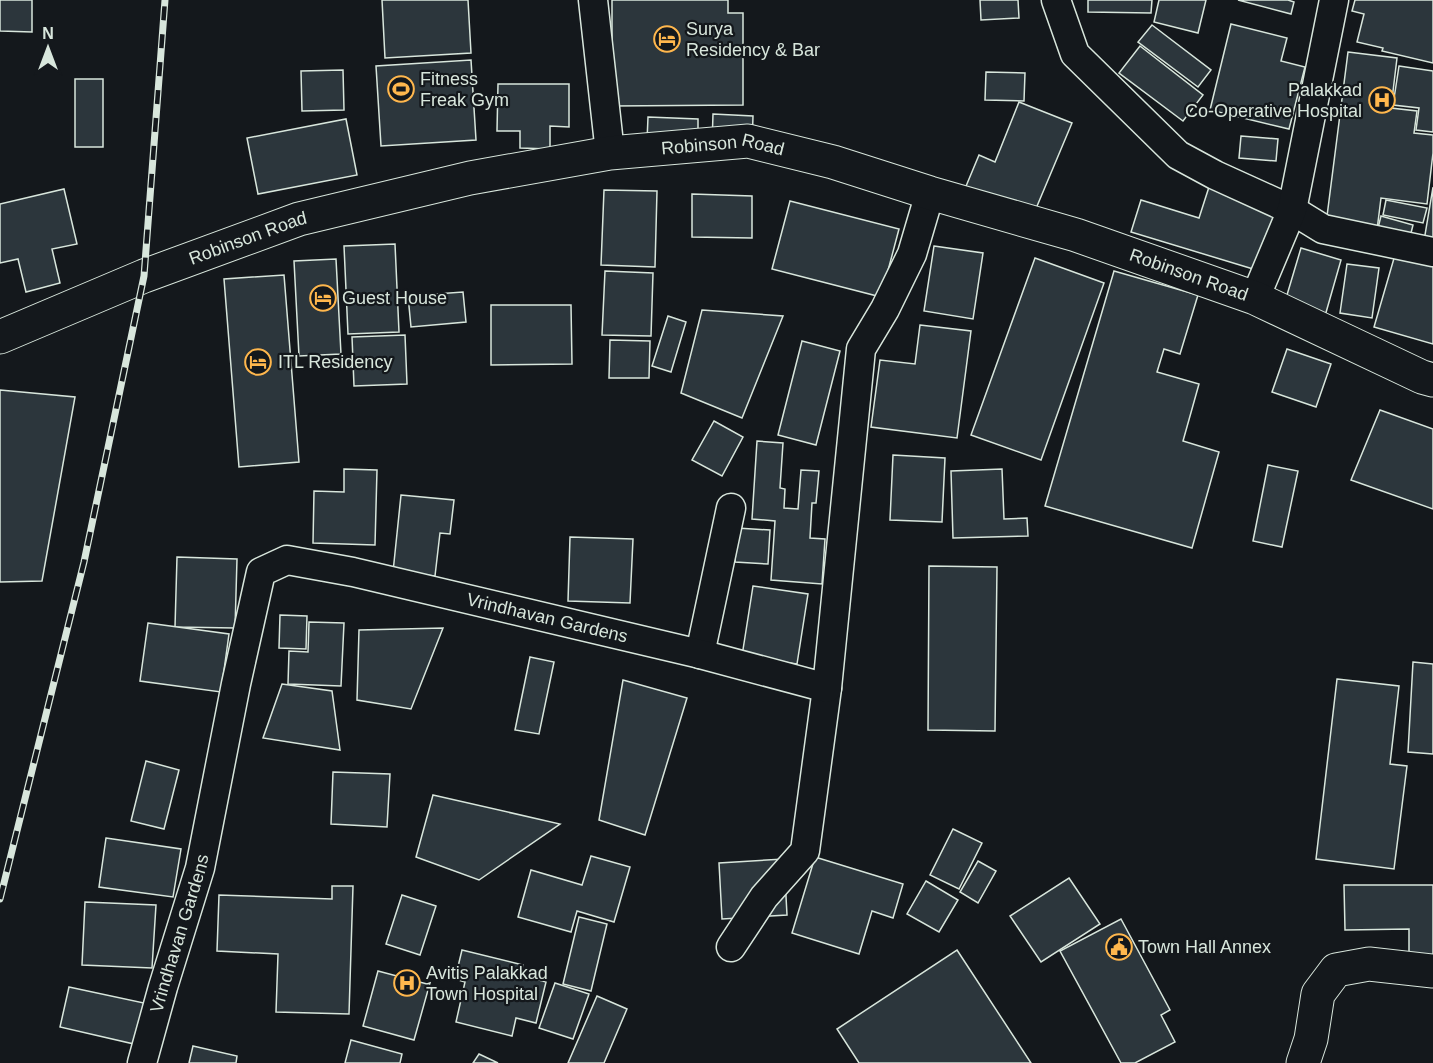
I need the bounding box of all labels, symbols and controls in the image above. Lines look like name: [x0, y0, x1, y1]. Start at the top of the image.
north arrow: [18, 18, 78, 78]
place label: Surya Residency & Bar: [686, 19, 820, 60]
hotel icon: Surya Residency & Bar: [652, 24, 682, 54]
text: N: [42, 25, 54, 42]
place label: Fitness Freak Gym: [420, 69, 509, 110]
sports icon: Fitness Freak Gym: [386, 74, 416, 104]
place label: Palakkad Co-Operative Hospital: [1185, 80, 1362, 121]
hospital icon: Palakkad Co-Operative Hospital: [1367, 85, 1397, 115]
street label: Robinson Road: [660, 130, 786, 160]
street label: Robinson Road: [186, 208, 309, 269]
street label: Robinson Road: [1127, 245, 1251, 305]
hotel icon: Guest House: [308, 283, 338, 313]
place label: Guest House: [342, 288, 447, 308]
hotel icon: ITL Residency: [243, 347, 273, 377]
place label: ITL Residency: [278, 352, 392, 372]
street label: Vrindhavan Gardens: [465, 589, 630, 647]
street label: Vrindhavan Gardens: [146, 853, 212, 1015]
public building icon: Town Hall Annex: [1104, 932, 1134, 962]
place label: Town Hall Annex: [1138, 937, 1271, 957]
place label: Avitis Palakkad Town Hospital: [426, 963, 548, 1004]
hospital icon: Avitis Palakkad Town Hospital: [392, 968, 422, 998]

